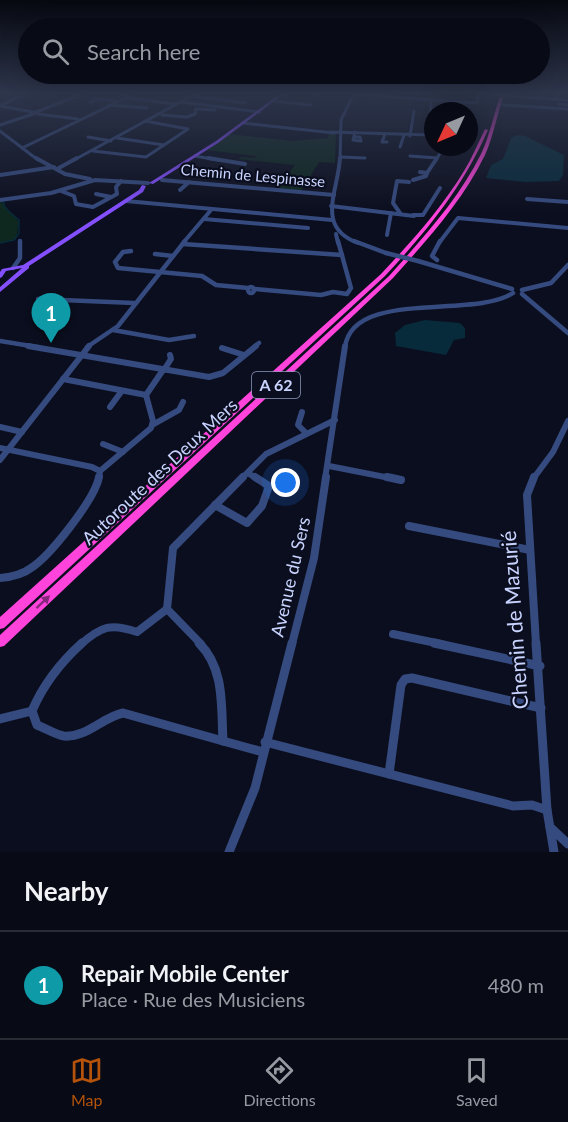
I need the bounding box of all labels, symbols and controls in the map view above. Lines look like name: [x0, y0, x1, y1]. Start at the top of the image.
search box: [18, 18, 550, 84]
icon: search: [39, 35, 72, 68]
text: Search here: [87, 38, 200, 65]
north arrow: [424, 102, 478, 156]
street label: Chemin de Lespinasse: [180, 160, 326, 190]
pin: 1: [32, 294, 70, 343]
road number: A 62: [252, 372, 300, 398]
street label: Autoroute des Deux Mers: [77, 393, 242, 549]
your location: [271, 468, 300, 497]
street label: Avenue du Sers: [266, 514, 315, 639]
street label: Chemin de Mazurié: [495, 530, 532, 710]
one-way arrow: [35, 596, 50, 609]
text: Nearby: [24, 875, 109, 907]
text: Repair Mobile Center: [81, 960, 289, 987]
text: 1: [38, 973, 49, 997]
text: 480 m: [488, 973, 544, 997]
text: Place · Rue des Musiciens: [81, 987, 305, 1011]
tab: Map: [70, 1054, 103, 1109]
tab: Directions: [243, 1054, 316, 1109]
tab: Saved: [456, 1054, 498, 1109]

